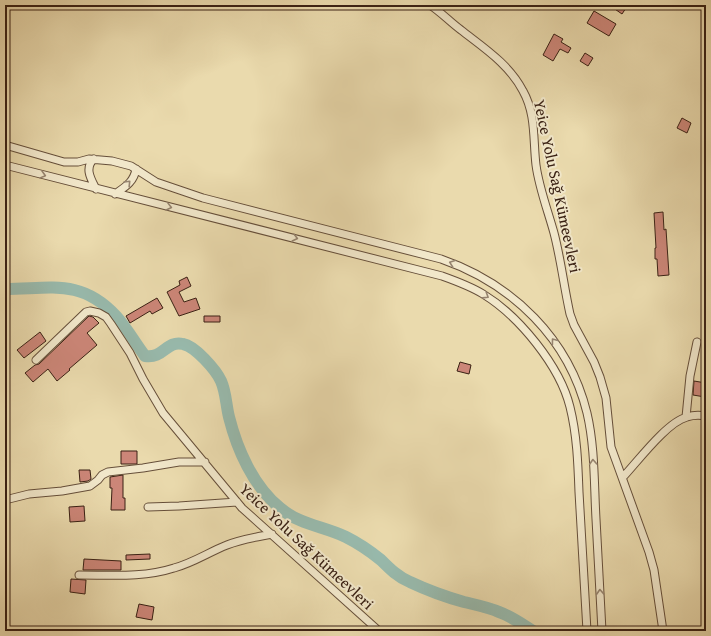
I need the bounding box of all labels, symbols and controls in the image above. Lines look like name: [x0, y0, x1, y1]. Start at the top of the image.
street label: Yeice Yolu Sağ Kümeevleri: [528, 97, 588, 275]
one-way arrow: [39, 170, 46, 179]
one-way arrow: [123, 180, 131, 188]
one-way arrow: [166, 202, 172, 210]
one-way arrow: [291, 233, 298, 242]
one-way arrow: [448, 259, 455, 267]
one-way arrow: [481, 291, 488, 298]
one-way arrow: [551, 338, 558, 345]
one-way arrow: [589, 459, 597, 465]
street label: Yeice Yolu Sağ Kümeevleri: [234, 477, 380, 615]
one-way arrow: [595, 589, 604, 595]

